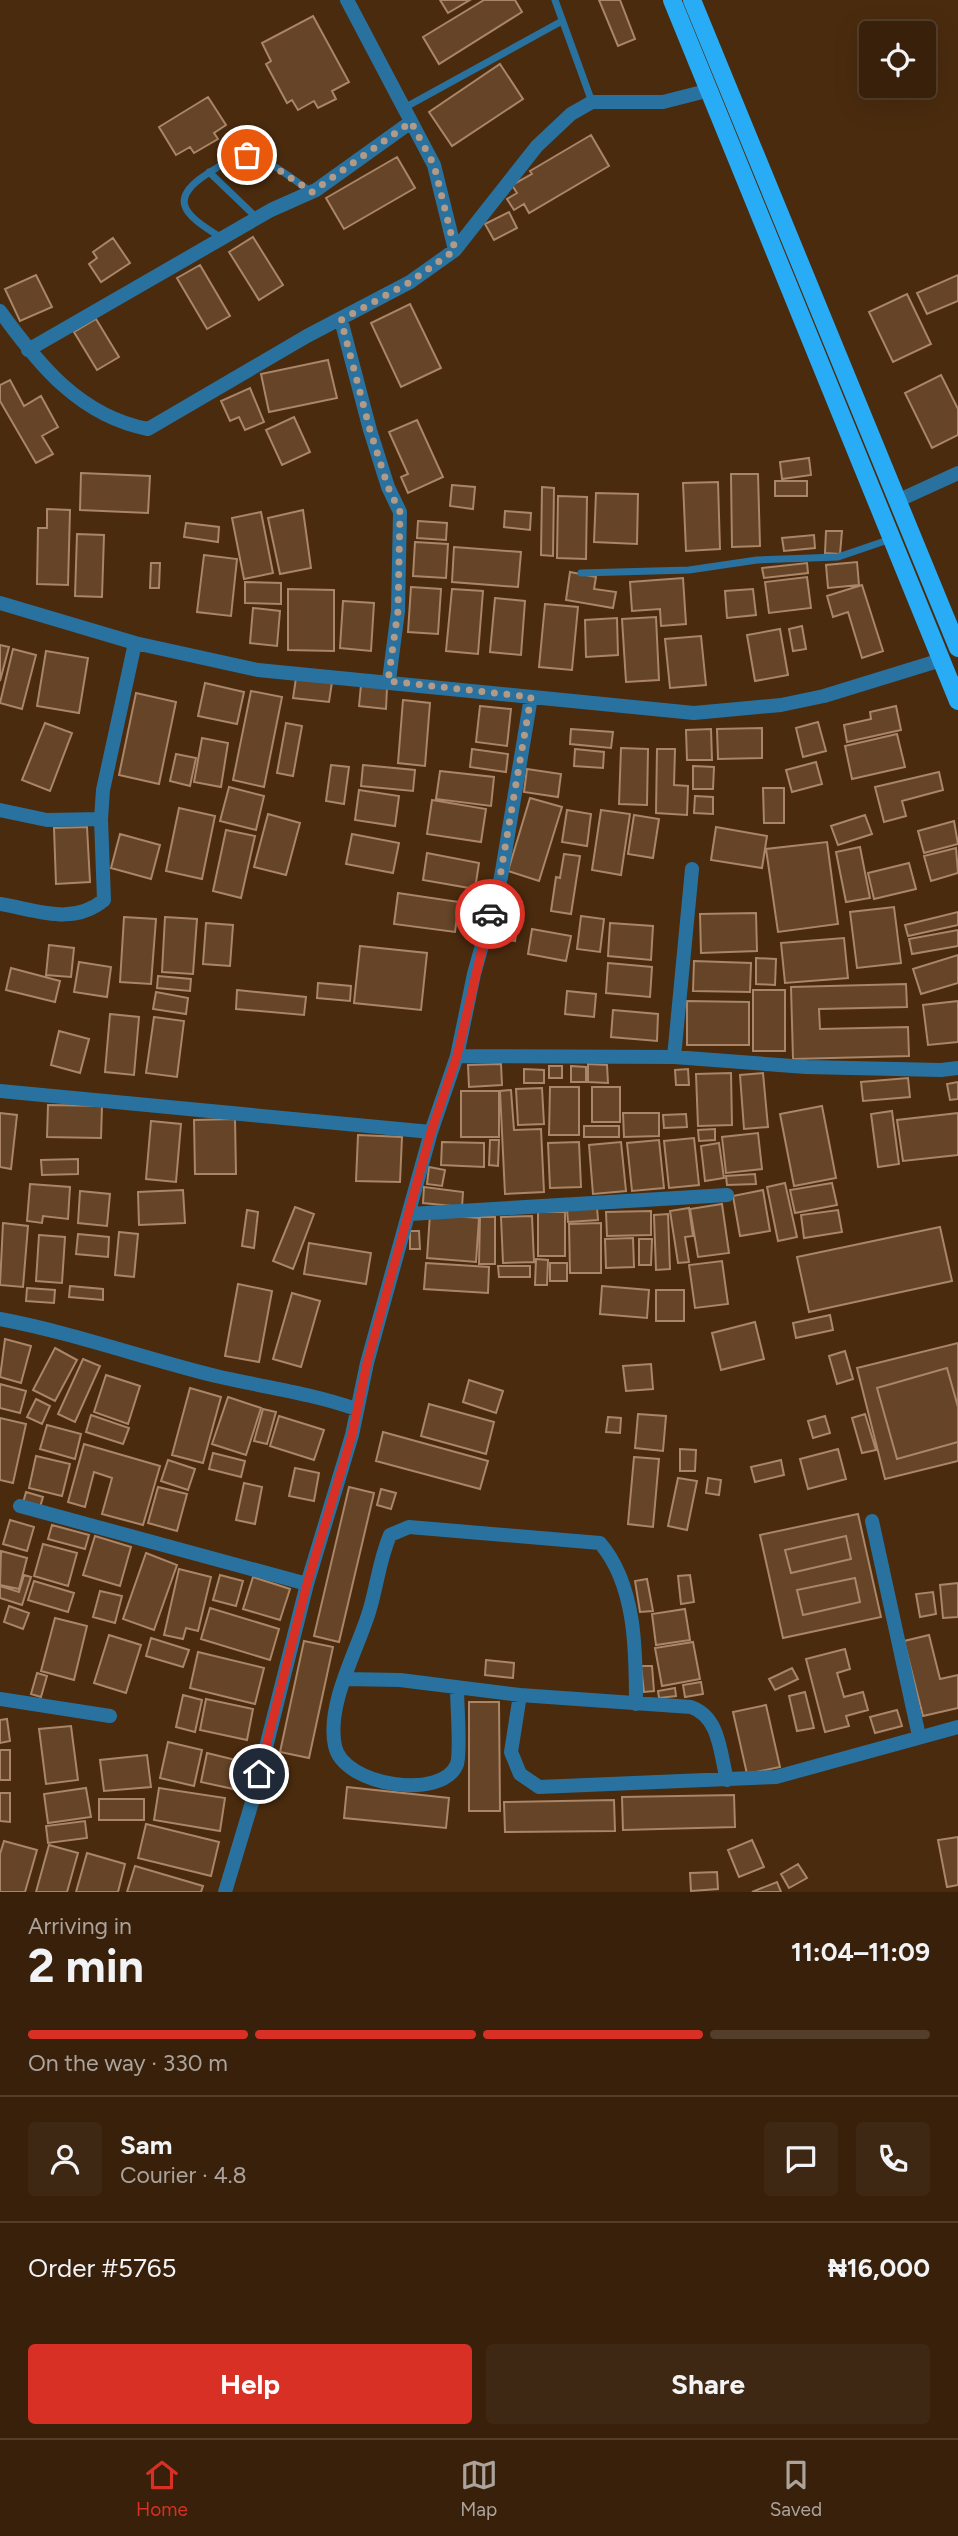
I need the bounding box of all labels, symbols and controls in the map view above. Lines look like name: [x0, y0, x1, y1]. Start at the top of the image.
map controls: [859, 21, 936, 98]
button: locate: [859, 21, 936, 98]
pin: [217, 125, 277, 185]
icon: bag: [228, 136, 266, 174]
courier: [455, 879, 525, 949]
icon: car: [471, 895, 509, 933]
pin: [229, 1744, 289, 1804]
icon: home: [240, 1755, 278, 1793]
text: Arriving in: [28, 1912, 132, 1940]
text: 11:04–11:09: [791, 1936, 930, 1968]
text: 2 min: [28, 1938, 144, 1994]
text: On the way · 330 m: [28, 2049, 228, 2077]
button: person: [28, 2122, 102, 2196]
button: chat: [764, 2122, 838, 2196]
button: phone: [856, 2122, 930, 2196]
text: Sam: [120, 2129, 172, 2161]
text: Courier · 4.8: [120, 2161, 247, 2189]
text: Order #5765: [28, 2252, 177, 2284]
text: ₦16,000: [828, 2252, 930, 2284]
button: Help: [28, 2344, 472, 2424]
button: Share: [486, 2344, 930, 2424]
tab: Home: [136, 2456, 188, 2521]
tab: Map: [460, 2456, 498, 2521]
tab: Saved: [770, 2456, 822, 2521]

